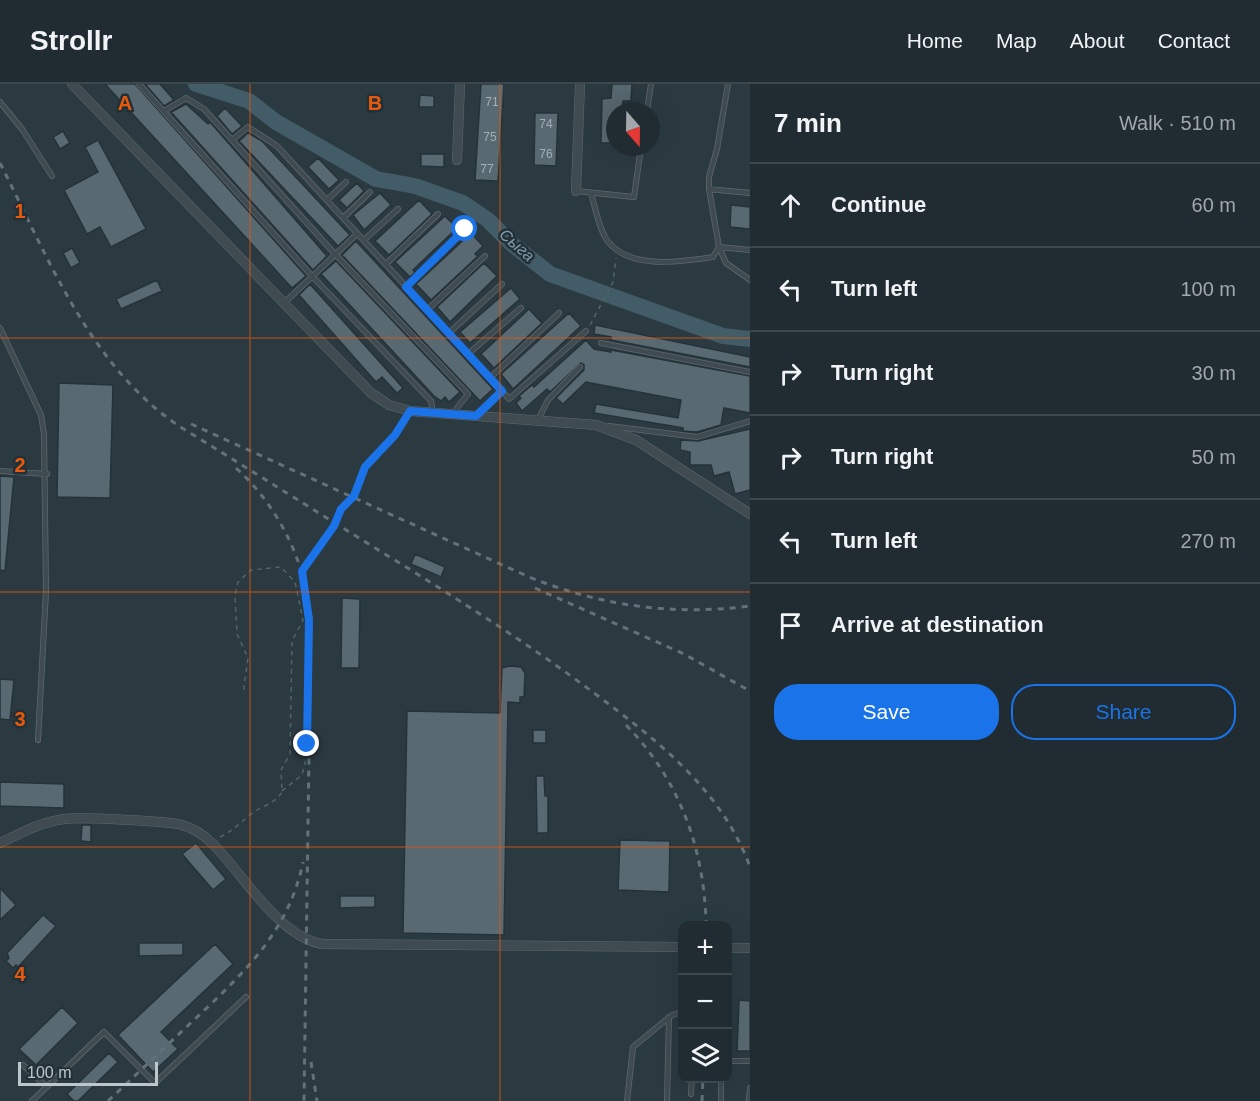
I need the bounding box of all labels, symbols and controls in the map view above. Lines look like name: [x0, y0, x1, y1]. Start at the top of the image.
text: Strollr: [30, 25, 112, 56]
text: Home: [907, 29, 963, 52]
text: Map: [996, 29, 1037, 52]
text: About: [1070, 29, 1125, 52]
text: Contact: [1158, 29, 1230, 52]
text: A: [118, 92, 132, 114]
text: B: [368, 92, 382, 114]
house number: 71: [485, 95, 499, 109]
north arrow: [606, 102, 660, 156]
text: 7 min: [774, 108, 842, 138]
text: Walk · 510 m: [1119, 112, 1236, 134]
house number: 74: [539, 117, 553, 131]
house number: 75: [483, 130, 497, 144]
house number: 76: [539, 147, 553, 161]
house number: 77: [480, 162, 494, 176]
icon: ahead: [774, 189, 807, 222]
text: Continue: [831, 192, 926, 217]
text: 60 m: [1192, 194, 1236, 216]
text: 1: [14, 200, 26, 222]
route start: [451, 215, 477, 241]
water label: Сыга: [496, 225, 538, 265]
icon: left: [774, 273, 807, 306]
text: Turn left: [831, 276, 917, 301]
text: 100 m: [1180, 278, 1236, 300]
icon: right: [774, 357, 807, 390]
text: Turn right: [831, 360, 933, 385]
text: 30 m: [1192, 362, 1236, 384]
icon: right: [774, 441, 807, 474]
text: Turn right: [831, 444, 933, 469]
text: 50 m: [1192, 446, 1236, 468]
text: 2: [14, 454, 26, 476]
icon: left: [774, 525, 807, 558]
text: Turn left: [831, 528, 917, 553]
text: 270 m: [1180, 530, 1236, 552]
icon: arrive: [774, 609, 807, 642]
text: Arrive at destination: [831, 612, 1044, 637]
button: Save: [774, 684, 999, 740]
button: Share: [1011, 684, 1236, 740]
text: 3: [14, 708, 26, 730]
route end: [293, 730, 319, 756]
map controls: [678, 921, 732, 1083]
button: +: [678, 921, 732, 975]
text: 4: [14, 963, 26, 985]
button: −: [678, 975, 732, 1029]
button: layers: [678, 1029, 732, 1083]
scale bar: [18, 1059, 158, 1086]
text: 100 m: [27, 1064, 71, 1081]

